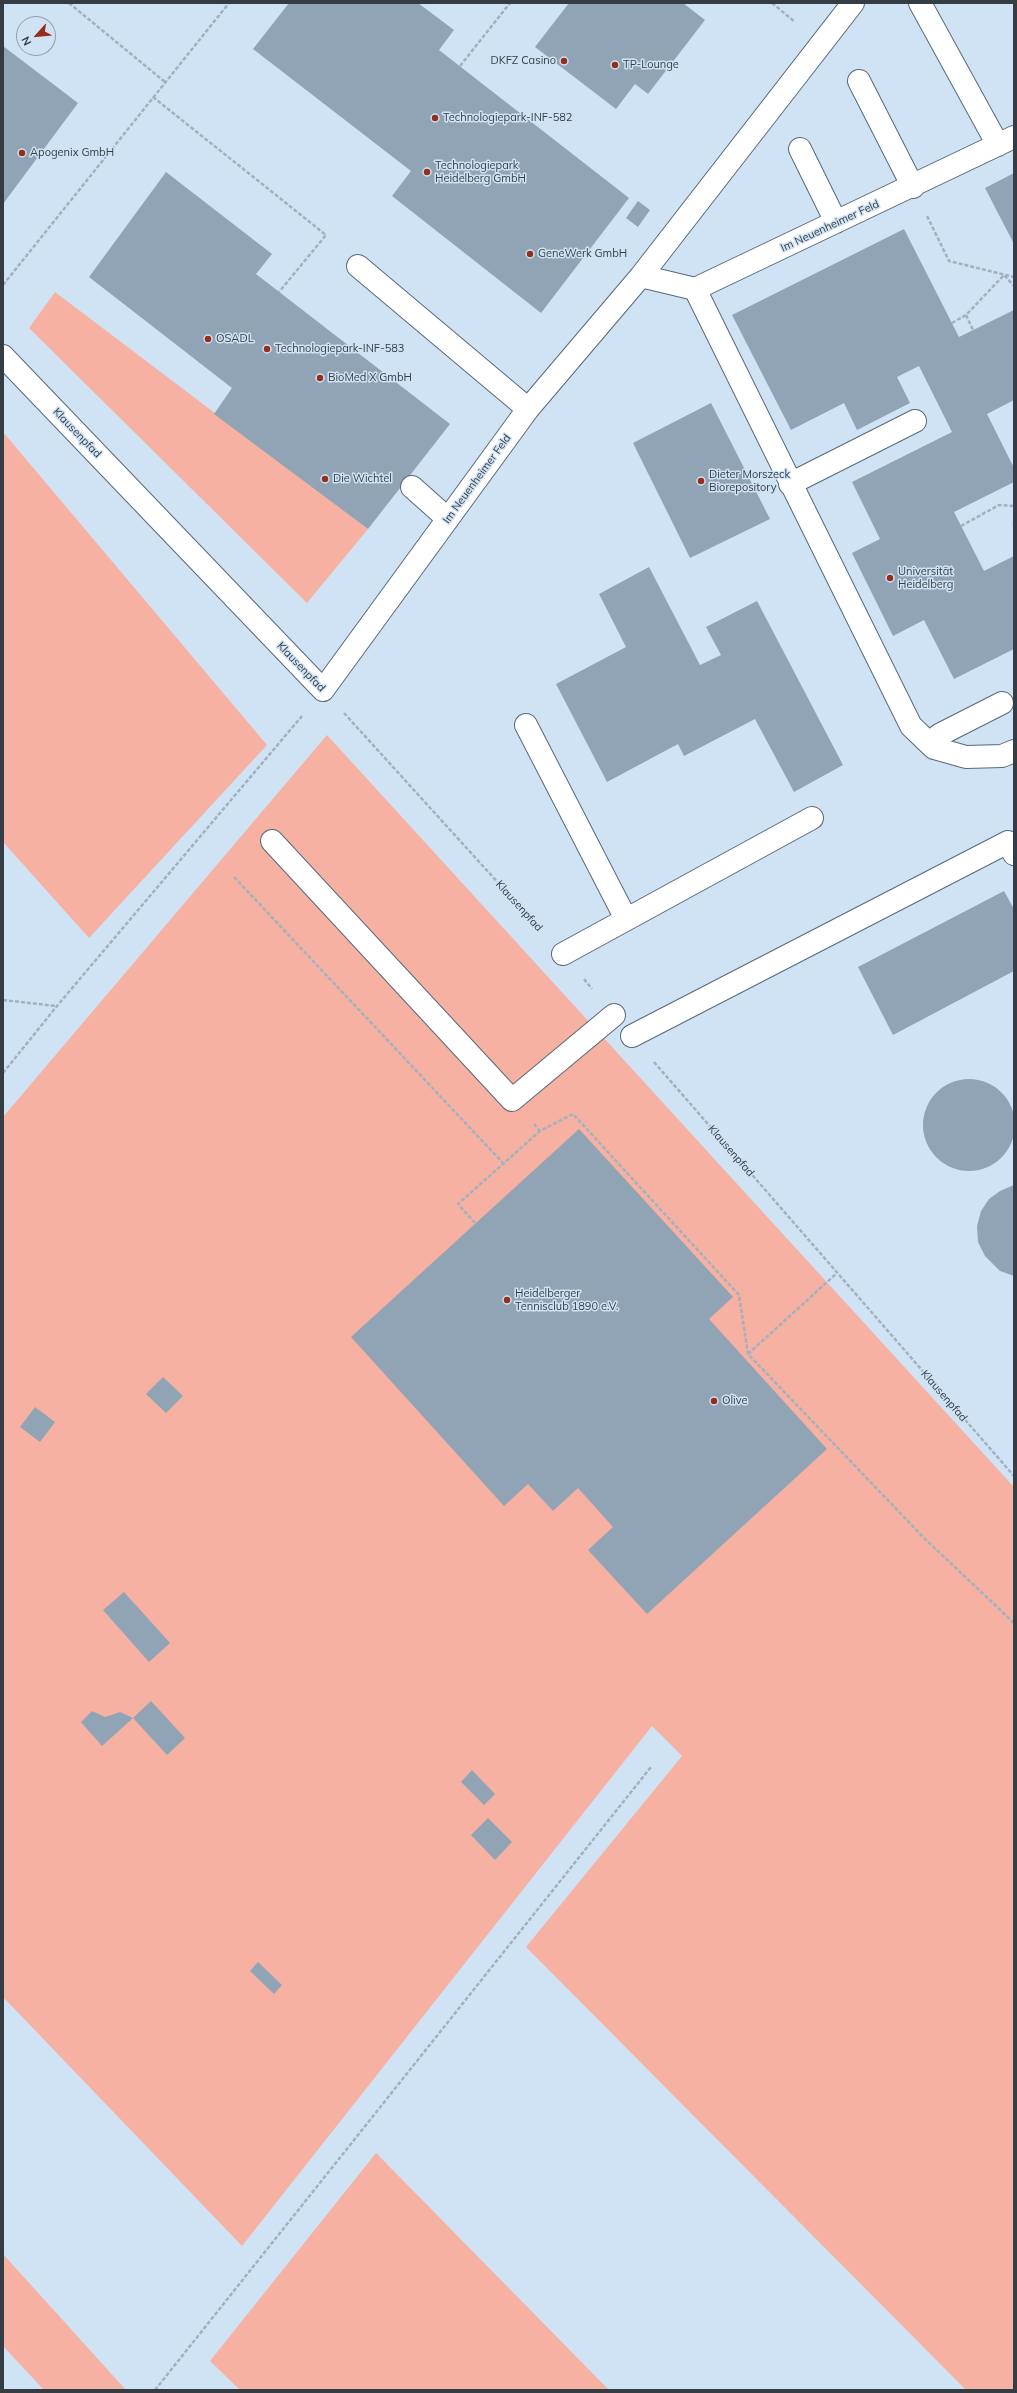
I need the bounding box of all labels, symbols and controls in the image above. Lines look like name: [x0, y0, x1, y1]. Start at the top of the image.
north arrow: [16, 16, 56, 56]
text: N: [18, 34, 34, 48]
place label: DKFZ Casino: [491, 54, 556, 68]
marker: DKFZ Casino: [559, 56, 569, 66]
place label: TP-Lounge: [623, 58, 679, 72]
marker: TP-Lounge: [610, 60, 620, 70]
place label: Technologiepark-INF-582: [443, 111, 572, 125]
marker: Technologiepark-INF-582: [430, 113, 440, 123]
place label: Apogenix GmbH: [30, 146, 114, 160]
marker: Apogenix GmbH: [17, 148, 27, 158]
place label: Technologiepark Heidelberg GmbH: [435, 159, 526, 185]
marker: Technologiepark Heidelberg GmbH: [422, 167, 432, 177]
street label: Im Neuenheimer Feld: [779, 197, 881, 255]
place label: GeneWerk GmbH: [538, 247, 627, 261]
marker: GeneWerk GmbH: [525, 249, 535, 259]
place label: OSADL: [216, 332, 254, 346]
marker: OSADL: [203, 334, 213, 344]
place label: Technologiepark-INF-583: [275, 342, 404, 356]
marker: Technologiepark-INF-583: [262, 344, 272, 354]
place label: BioMed X GmbH: [328, 371, 412, 385]
marker: BioMed X GmbH: [315, 373, 325, 383]
street label: Klausenpfad: [50, 405, 104, 461]
street label: Im Neuenheimer Feld: [440, 432, 514, 526]
place label: Dieter Morszeck Biorepository: [709, 468, 790, 494]
place label: Die Wichtel: [333, 472, 392, 486]
marker: Die Wichtel: [320, 474, 330, 484]
marker: Dieter Morszeck Biorepository: [696, 476, 706, 486]
place label: Universität Heidelberg: [898, 565, 953, 591]
marker: Universität Heidelberg: [885, 573, 895, 583]
street label: Klausenpfad: [274, 639, 328, 695]
street label: Klausenpfad: [493, 878, 545, 934]
street label: Klausenpfad: [705, 1123, 757, 1179]
place label: Heidelberger Tennisclub 1890 e.V.: [515, 1287, 618, 1313]
marker: Heidelberger Tennisclub 1890 e.V.: [502, 1295, 512, 1305]
street label: Klausenpfad: [918, 1368, 970, 1424]
place label: Olive: [722, 1394, 747, 1408]
marker: Olive: [709, 1396, 719, 1406]

